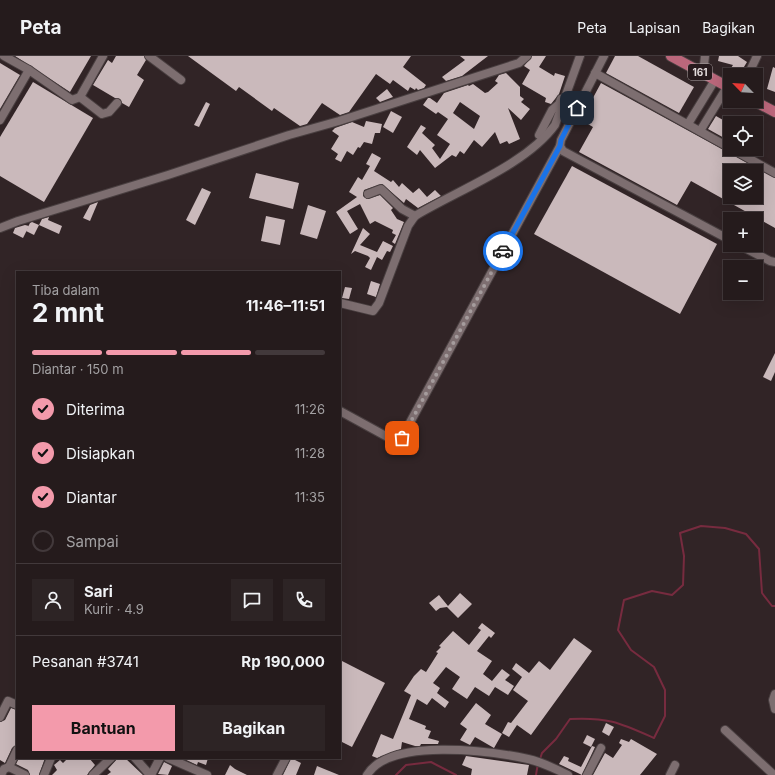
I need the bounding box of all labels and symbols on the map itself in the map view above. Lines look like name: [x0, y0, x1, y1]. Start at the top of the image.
road number: 161: [688, 64, 712, 80]
north arrow: [723, 68, 763, 108]
pin: [560, 91, 594, 125]
courier: [483, 231, 523, 271]
pin: [385, 421, 419, 455]

